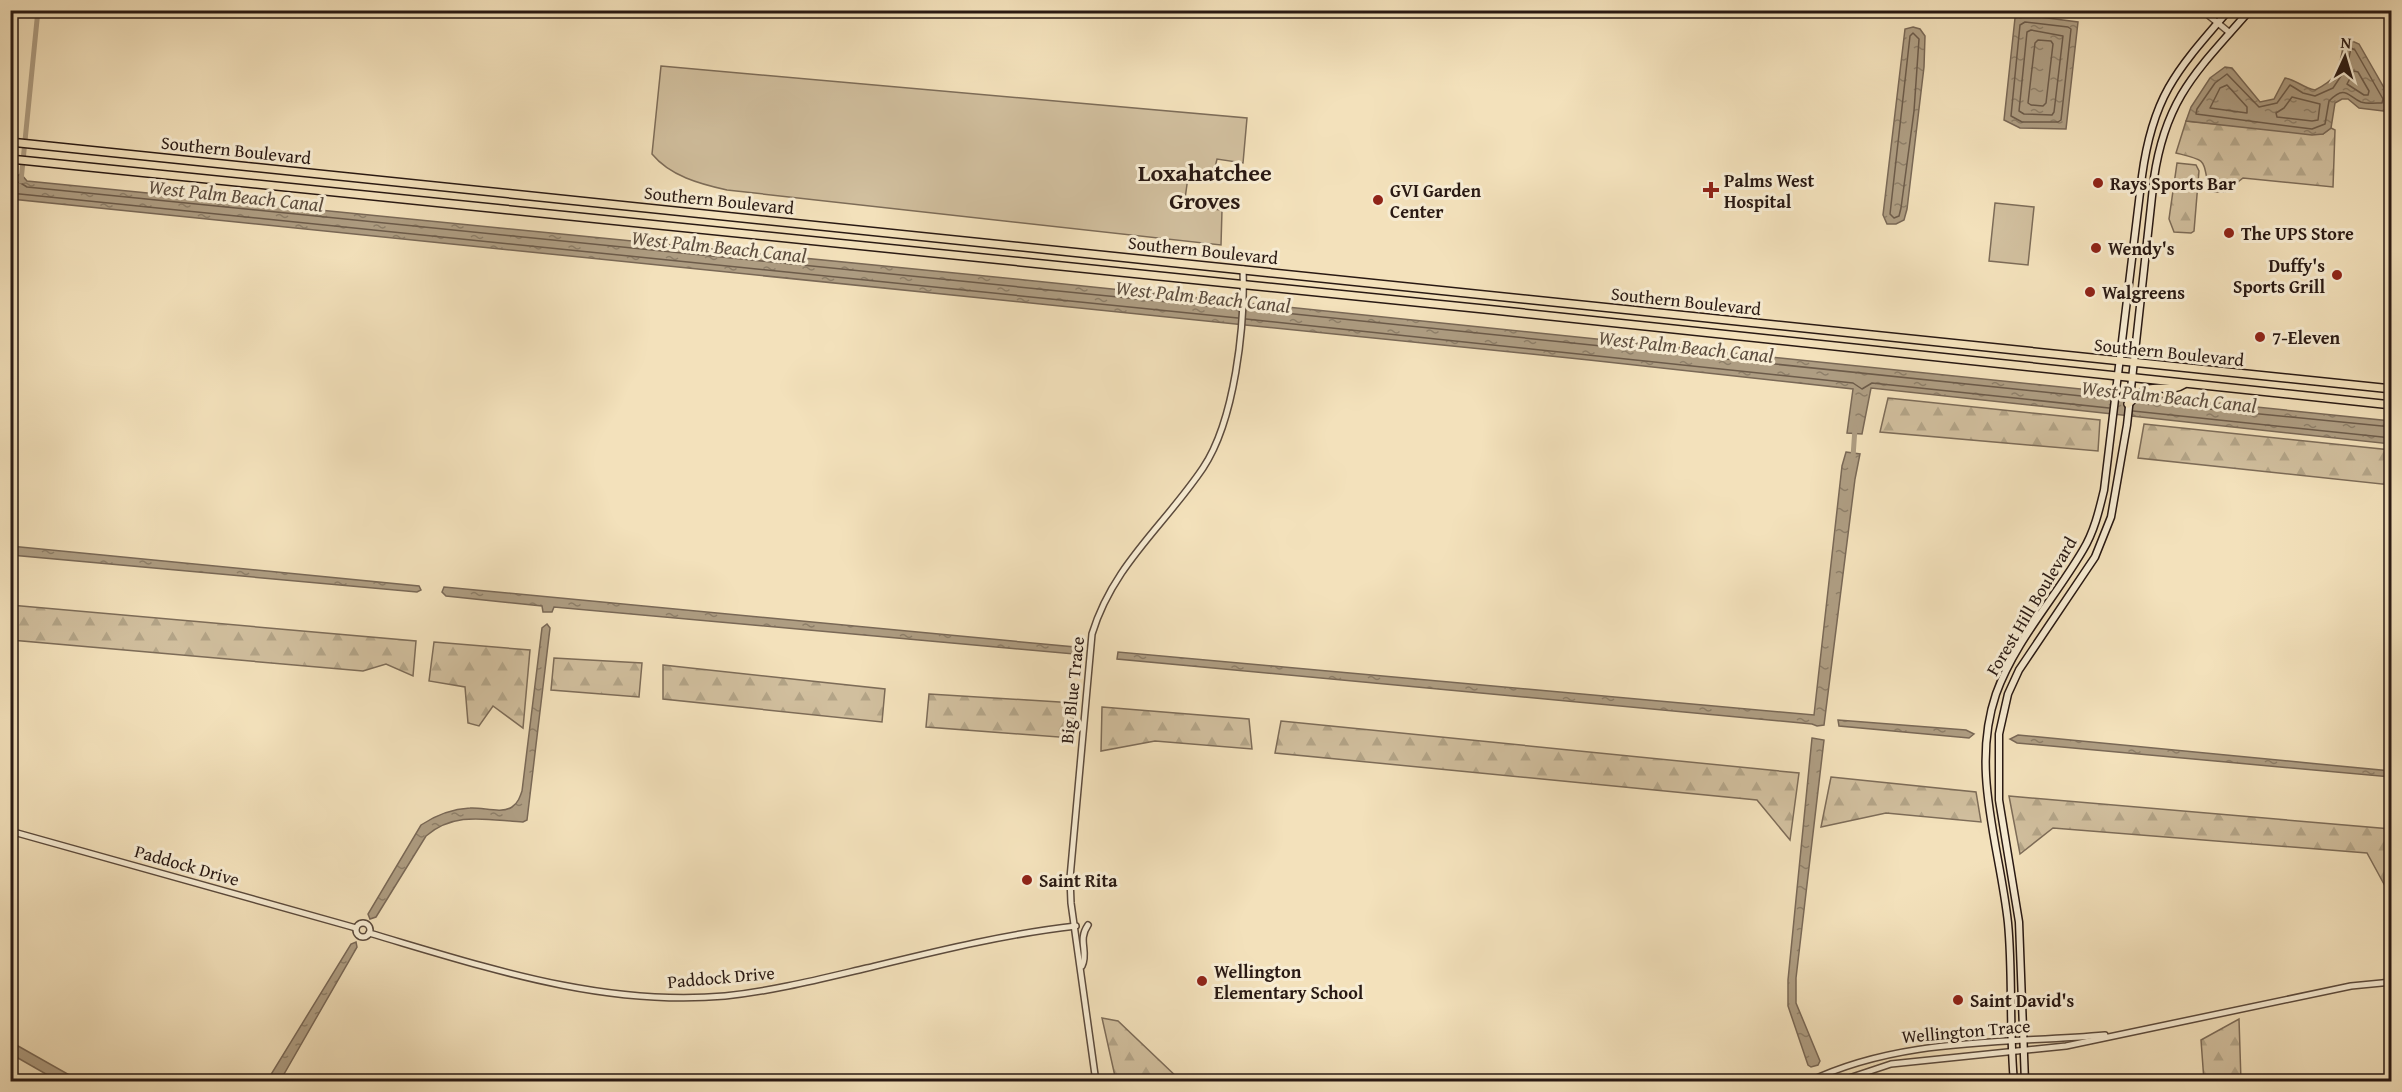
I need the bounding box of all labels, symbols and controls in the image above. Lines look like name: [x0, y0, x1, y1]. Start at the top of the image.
north arrow: [2315, 27, 2375, 87]
text: N: [2340, 30, 2353, 54]
street label: Southern Boulevard: [160, 129, 313, 171]
district label: Loxahatchee Groves: [1138, 155, 1272, 218]
place label: Palms West Hospital: [1724, 167, 1815, 215]
place label: Rays Sports Bar: [2110, 170, 2237, 197]
water label: West Palm Beach Canal: [147, 171, 325, 219]
marker: Rays Sports Bar: [2091, 176, 2105, 190]
place label: GVI Garden Center: [1390, 177, 1481, 225]
street label: Southern Boulevard: [643, 179, 796, 221]
marker: Palms West Hospital: [1702, 181, 1720, 199]
marker: GVI Garden Center: [1371, 193, 1385, 207]
place label: The UPS Store: [2241, 220, 2354, 247]
water label: West Palm Beach Canal: [630, 222, 808, 270]
marker: The UPS Store: [2222, 226, 2236, 240]
street label: Southern Boulevard: [1127, 229, 1280, 271]
place label: Wendy's: [2108, 235, 2175, 262]
marker: Wendy's: [2089, 241, 2103, 255]
place label: Duffy's Sports Grill: [2233, 252, 2325, 300]
marker: Duffy's Sports Grill: [2330, 268, 2344, 282]
water label: West Palm Beach Canal: [1114, 272, 1292, 320]
place label: Walgreens: [2102, 279, 2185, 306]
street label: Southern Boulevard: [1610, 280, 1763, 322]
marker: Walgreens: [2083, 285, 2097, 299]
water label: West Palm Beach Canal: [1597, 322, 1775, 370]
place label: 7-Eleven: [2272, 324, 2341, 351]
marker: 7-Eleven: [2253, 330, 2267, 344]
street label: Southern Boulevard: [2093, 331, 2246, 373]
water label: West Palm Beach Canal: [2080, 372, 2258, 420]
street label: Forest Hill Boulevard: [1979, 531, 2083, 681]
street label: Big Blue Trace: [1053, 635, 1091, 745]
street label: Paddock Drive: [131, 837, 243, 893]
place label: Saint Rita: [1039, 867, 1118, 894]
marker: Saint Rita: [1020, 873, 1034, 887]
place label: Wellington Elementary School: [1214, 958, 1364, 1006]
street label: Paddock Drive: [666, 959, 776, 995]
marker: Wellington Elementary School: [1195, 974, 1209, 988]
place label: Saint David's: [1970, 987, 2075, 1014]
marker: Saint David's: [1951, 993, 1965, 1007]
street label: Wellington Trace: [1900, 1012, 2032, 1050]

